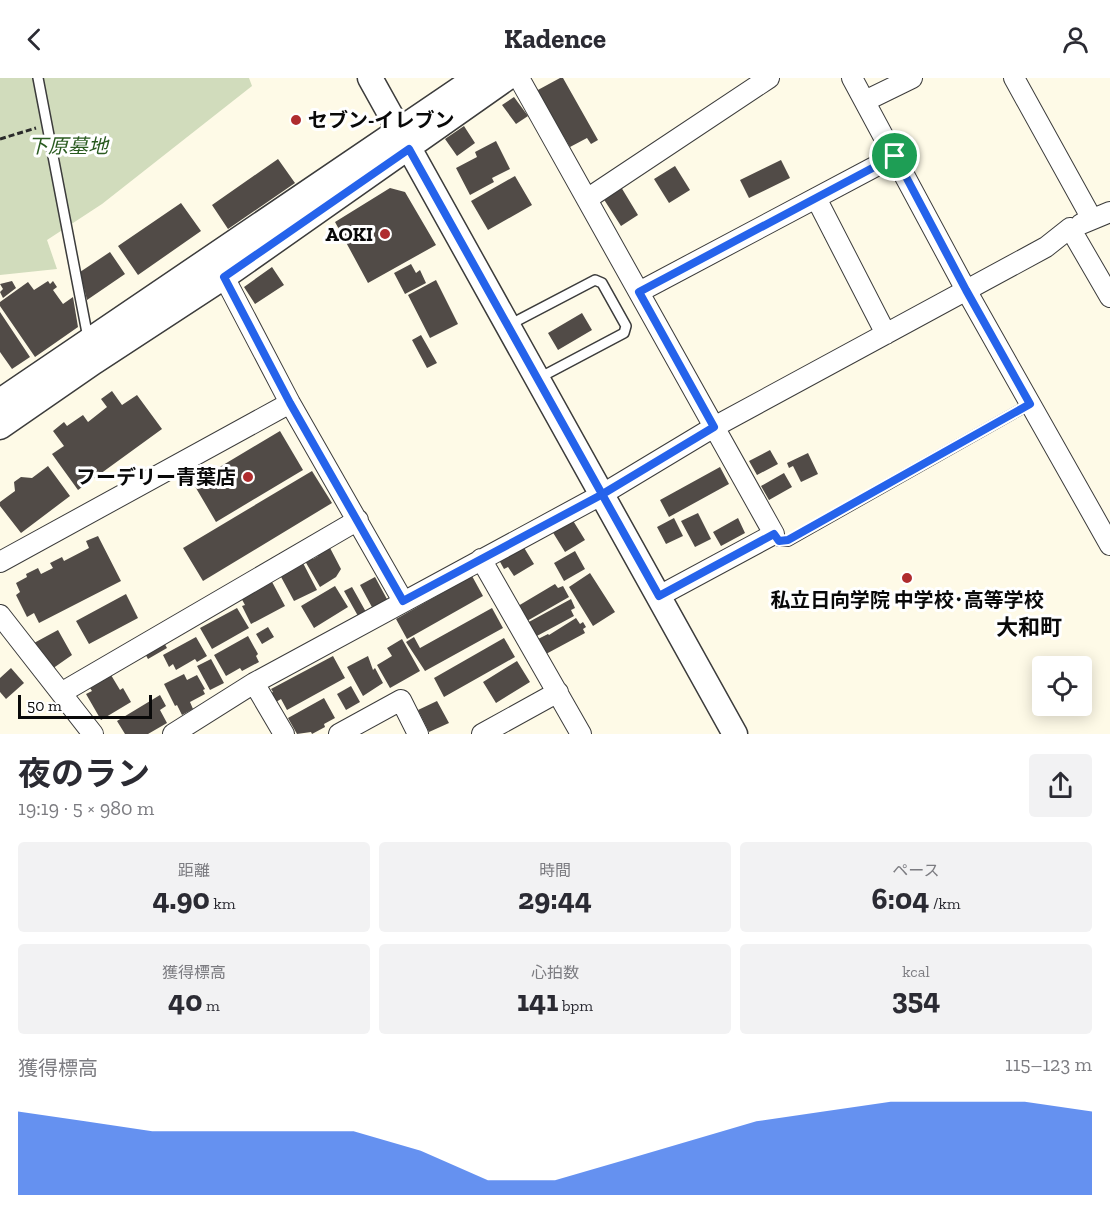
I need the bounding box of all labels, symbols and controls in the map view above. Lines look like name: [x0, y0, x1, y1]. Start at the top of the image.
icon: back: [18, 23, 51, 56]
text: Kadence: [504, 23, 606, 55]
icon: person: [1059, 23, 1092, 56]
place label: セブン-イレブン: [308, 108, 454, 132]
marker: セブン-イレブン: [289, 113, 303, 127]
pin: [869, 130, 920, 181]
park label: 下原墓地: [28, 134, 110, 158]
icon: arrive: [878, 139, 911, 172]
place label: AOKI: [325, 222, 373, 246]
marker: AOKI: [378, 227, 392, 241]
place label: フーデリー青葉店: [76, 465, 236, 489]
marker: フーデリー青葉店: [241, 470, 255, 484]
marker: 私立日向学院 中学校･高等学校: [900, 571, 914, 585]
place label: 私立日向学院 中学校･高等学校: [770, 588, 1044, 612]
district label: 大和町: [996, 614, 1062, 641]
map controls: [1032, 656, 1092, 716]
button: locate: [1032, 656, 1092, 716]
scale bar: [18, 692, 152, 720]
text: 50 m: [27, 696, 62, 715]
text: 夜のラン: [18, 754, 150, 793]
button: share: [1029, 754, 1092, 817]
text: 19:19 · 5 × 980 m: [18, 796, 154, 820]
text: 距離: [178, 861, 210, 880]
text: 時間: [539, 861, 571, 880]
text: ペース: [892, 861, 940, 880]
text: 4.90: [152, 881, 210, 917]
text: 29:44: [518, 881, 592, 917]
text: 6:04: [871, 881, 929, 917]
text: km: [210, 894, 236, 913]
text: /km: [929, 894, 961, 913]
text: kcal: [902, 962, 930, 981]
text: 獲得標高: [162, 963, 226, 982]
text: 心拍数: [531, 963, 579, 982]
text: 354: [892, 981, 940, 1017]
text: 40: [168, 983, 202, 1019]
text: 141: [517, 983, 558, 1019]
text: m: [202, 996, 220, 1015]
text: bpm: [558, 996, 593, 1015]
text: 115–123 m: [1005, 1052, 1092, 1076]
text: 獲得標高: [18, 1056, 98, 1080]

